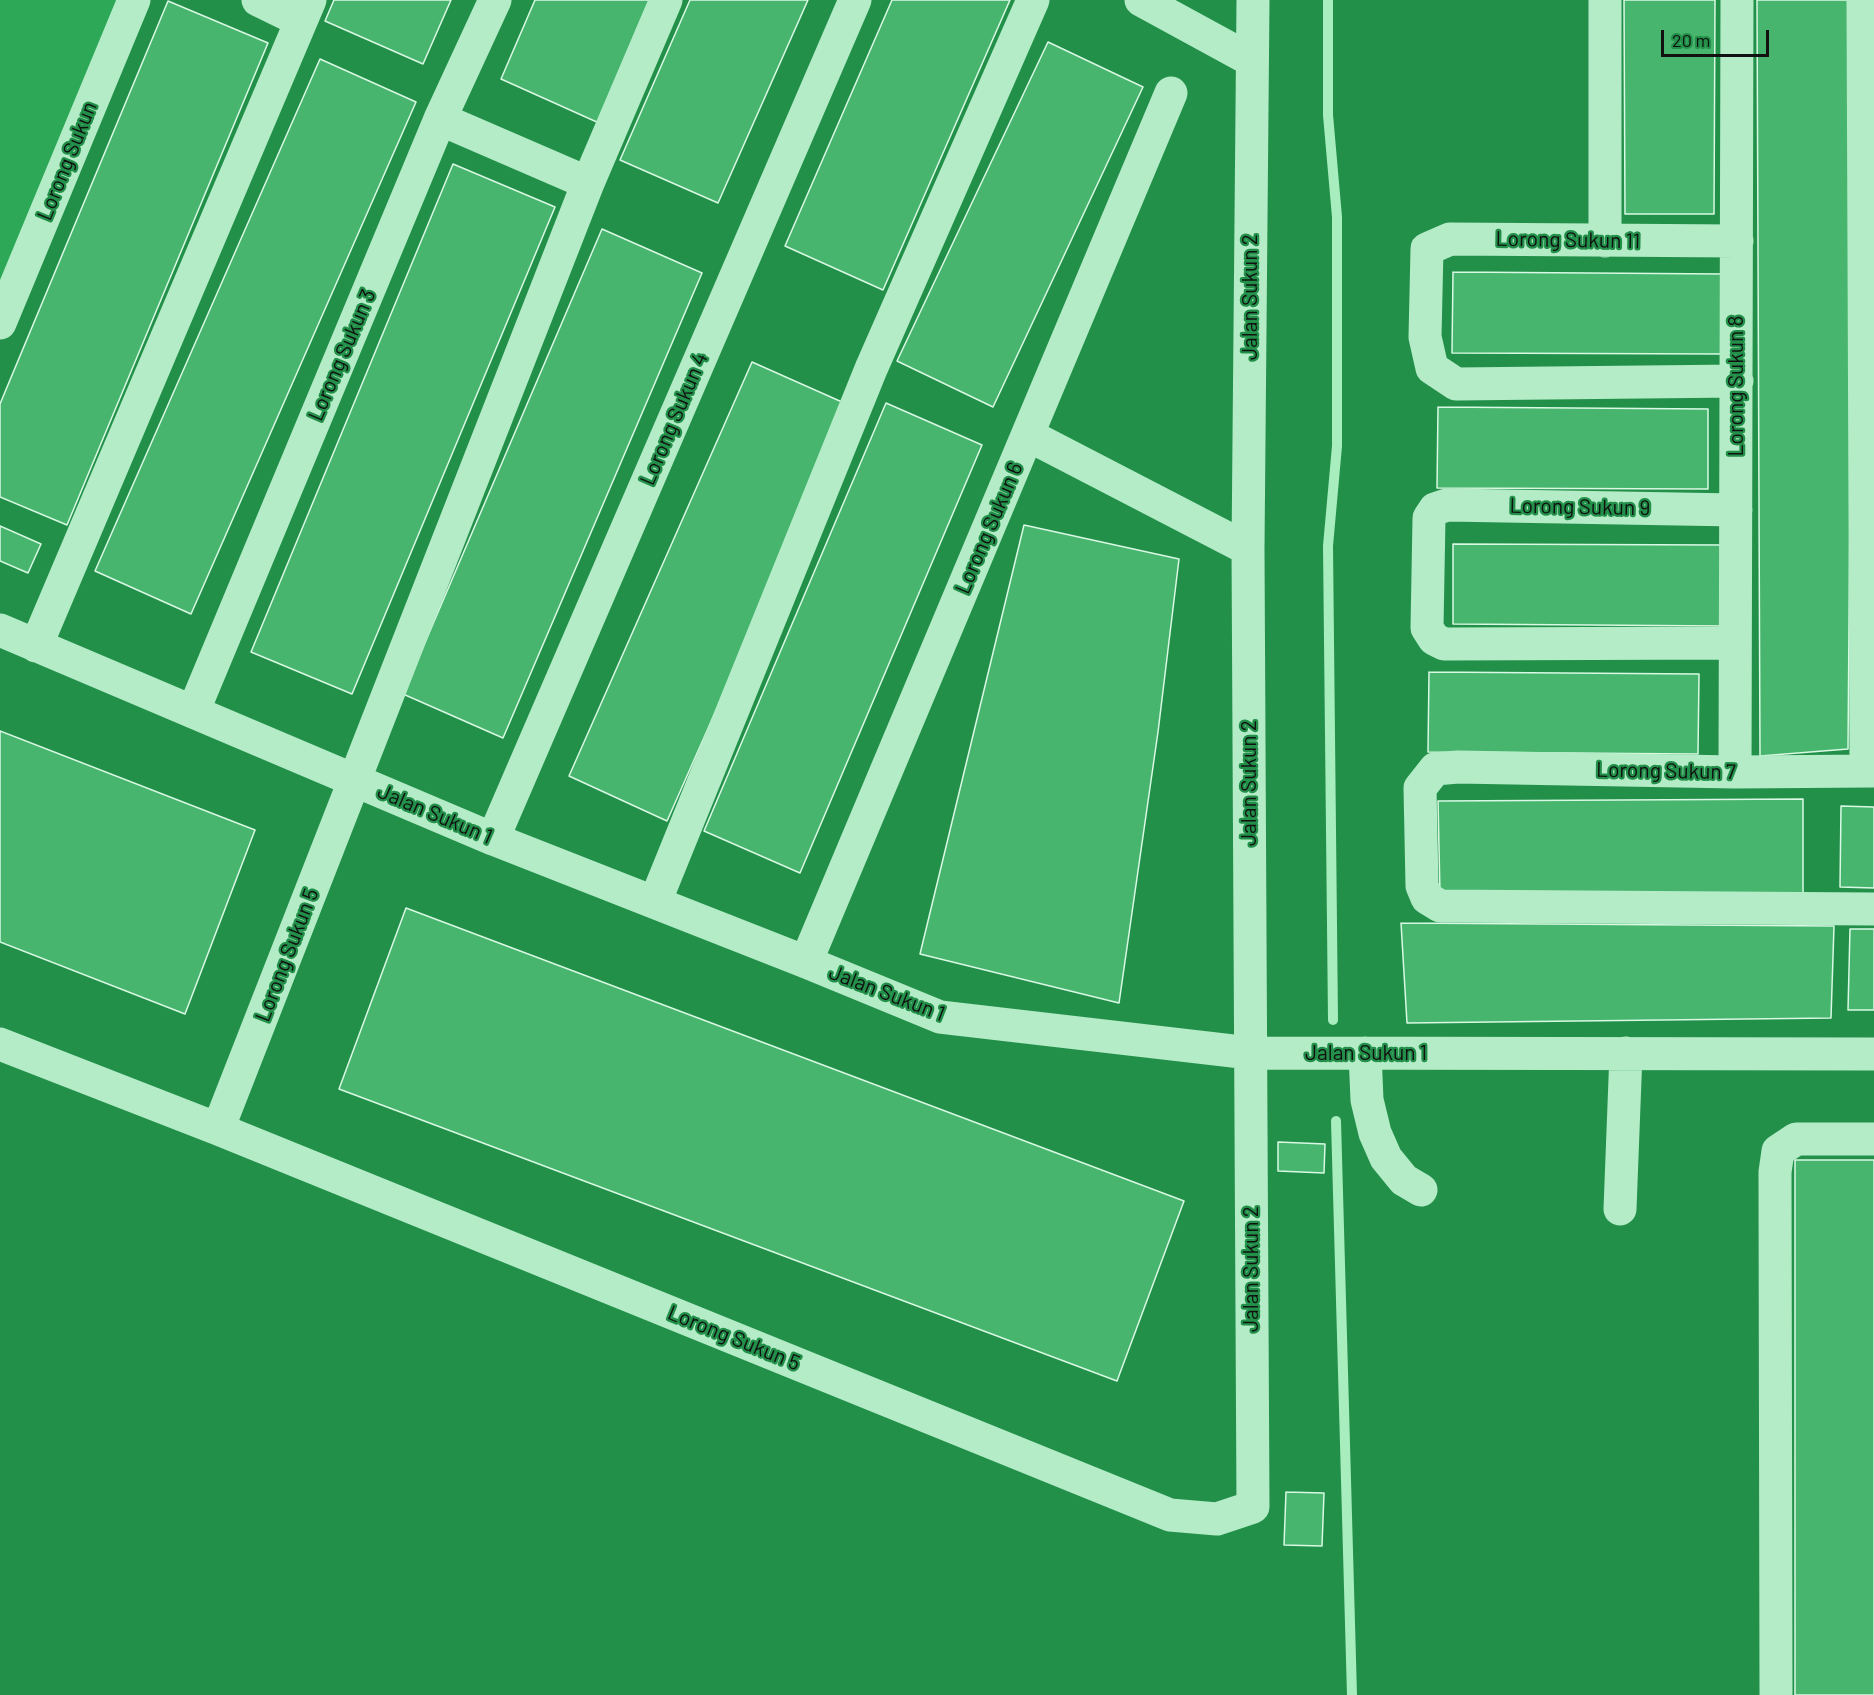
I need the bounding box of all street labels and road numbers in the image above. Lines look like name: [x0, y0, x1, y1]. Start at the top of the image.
street label: Lorong Sukun: [32, 98, 102, 224]
street label: Lorong Sukun 11: [1495, 226, 1641, 254]
street label: Jalan Sukun 2: [1237, 234, 1263, 360]
street label: Lorong Sukun 3: [303, 285, 381, 425]
street label: Lorong Sukun 8: [1723, 316, 1749, 456]
street label: Lorong Sukun 4: [635, 349, 713, 489]
street label: Lorong Sukun 6: [950, 458, 1028, 598]
street label: Lorong Sukun 9: [1509, 493, 1651, 521]
street label: Jalan Sukun 2: [1236, 720, 1262, 846]
street label: Lorong Sukun 7: [1596, 757, 1736, 785]
street label: Jalan Sukun 1: [374, 779, 496, 849]
street label: Lorong Sukun 5: [250, 885, 324, 1025]
street label: Jalan Sukun 1: [825, 959, 949, 1027]
street label: Jalan Sukun 1: [1305, 1040, 1427, 1066]
street label: Jalan Sukun 2: [1238, 1206, 1264, 1332]
street label: Lorong Sukun 5: [664, 1300, 804, 1376]

